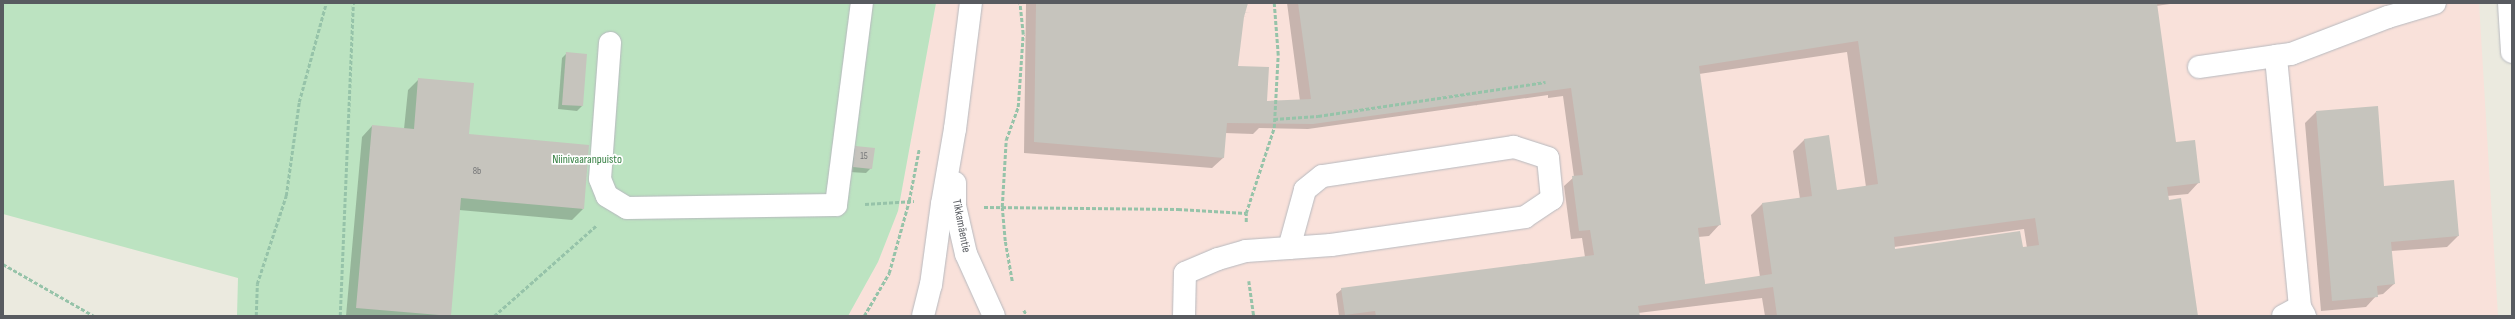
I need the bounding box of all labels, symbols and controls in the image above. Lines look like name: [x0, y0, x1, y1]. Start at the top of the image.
house number: 15: [860, 151, 868, 163]
park label: Niinivaaranpuisto: [552, 153, 622, 167]
house number: 8b: [473, 166, 481, 178]
street label: Tikkamäentie: [949, 198, 973, 254]

